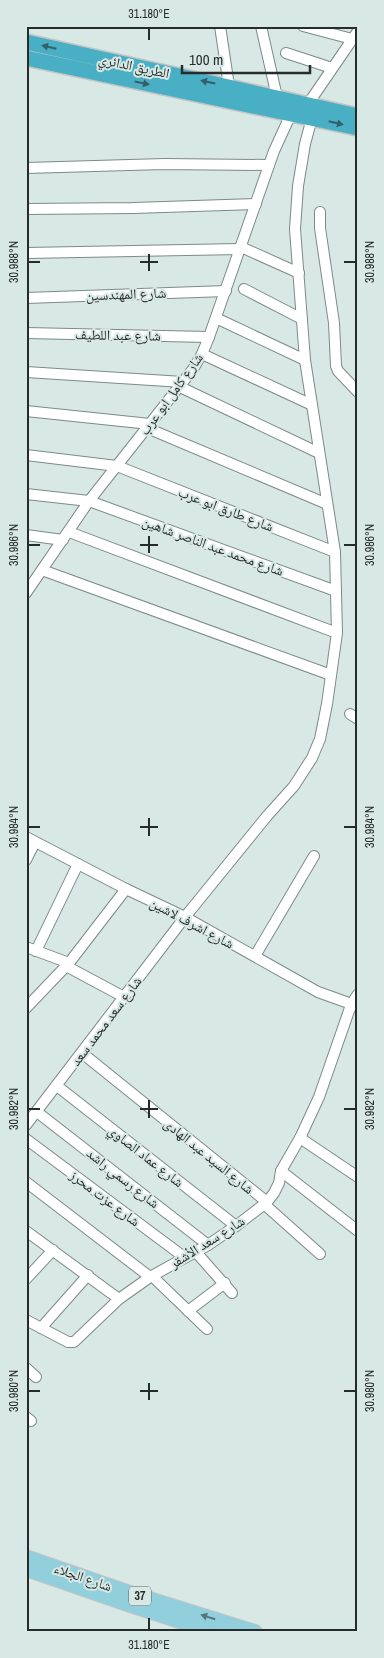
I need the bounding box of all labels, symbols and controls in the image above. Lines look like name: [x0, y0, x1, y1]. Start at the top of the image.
text: 31.180°E: [128, 6, 170, 22]
scale bar: [182, 42, 309, 74]
one-way arrow: [42, 43, 57, 51]
text: 100 m: [189, 49, 223, 70]
street label: الطريق الدائري: [96, 50, 171, 85]
one-way arrow: [200, 78, 215, 86]
one-way arrow: [135, 79, 150, 87]
one-way arrow: [328, 119, 343, 127]
text: 30.988°N: [6, 241, 22, 283]
text: 30.988°N: [362, 241, 378, 283]
street label: شارع المهندسين: [86, 284, 167, 305]
street label: شارع عبد اللطيف: [75, 325, 161, 346]
street label: شارع كامل ابو عرب: [135, 349, 208, 439]
street label: شارع طارق ابو عرب: [175, 483, 276, 536]
street label: شارع محمد عبد الناصر شاهين: [140, 512, 286, 581]
text: 30.986°N: [6, 524, 22, 566]
text: 30.986°N: [362, 524, 378, 566]
text: 30.984°N: [6, 806, 22, 848]
text: 30.984°N: [362, 806, 378, 848]
street label: شارع اشرف لاشين: [146, 893, 237, 954]
street label: شارع سعد محمد سعد: [66, 973, 146, 1070]
text: 30.982°N: [6, 1088, 22, 1130]
text: 30.982°N: [362, 1088, 378, 1130]
street label: شارع السيد عبد الهادى: [160, 1114, 258, 1199]
street label: شارع عماد الصاوي: [103, 1121, 187, 1193]
street label: شارع رسمي راشد: [81, 1144, 163, 1214]
street label: شارع عزت محرز: [65, 1165, 144, 1231]
street label: شارع سعد الأشقر: [165, 1212, 249, 1274]
text: 30.980°N: [6, 1370, 22, 1412]
text: 30.980°N: [362, 1370, 378, 1412]
street label: شارع الجلاء: [51, 1559, 114, 1596]
road number: 37: [129, 1586, 151, 1605]
one-way arrow: [201, 1613, 216, 1621]
text: 31.180°E: [128, 1637, 170, 1653]

